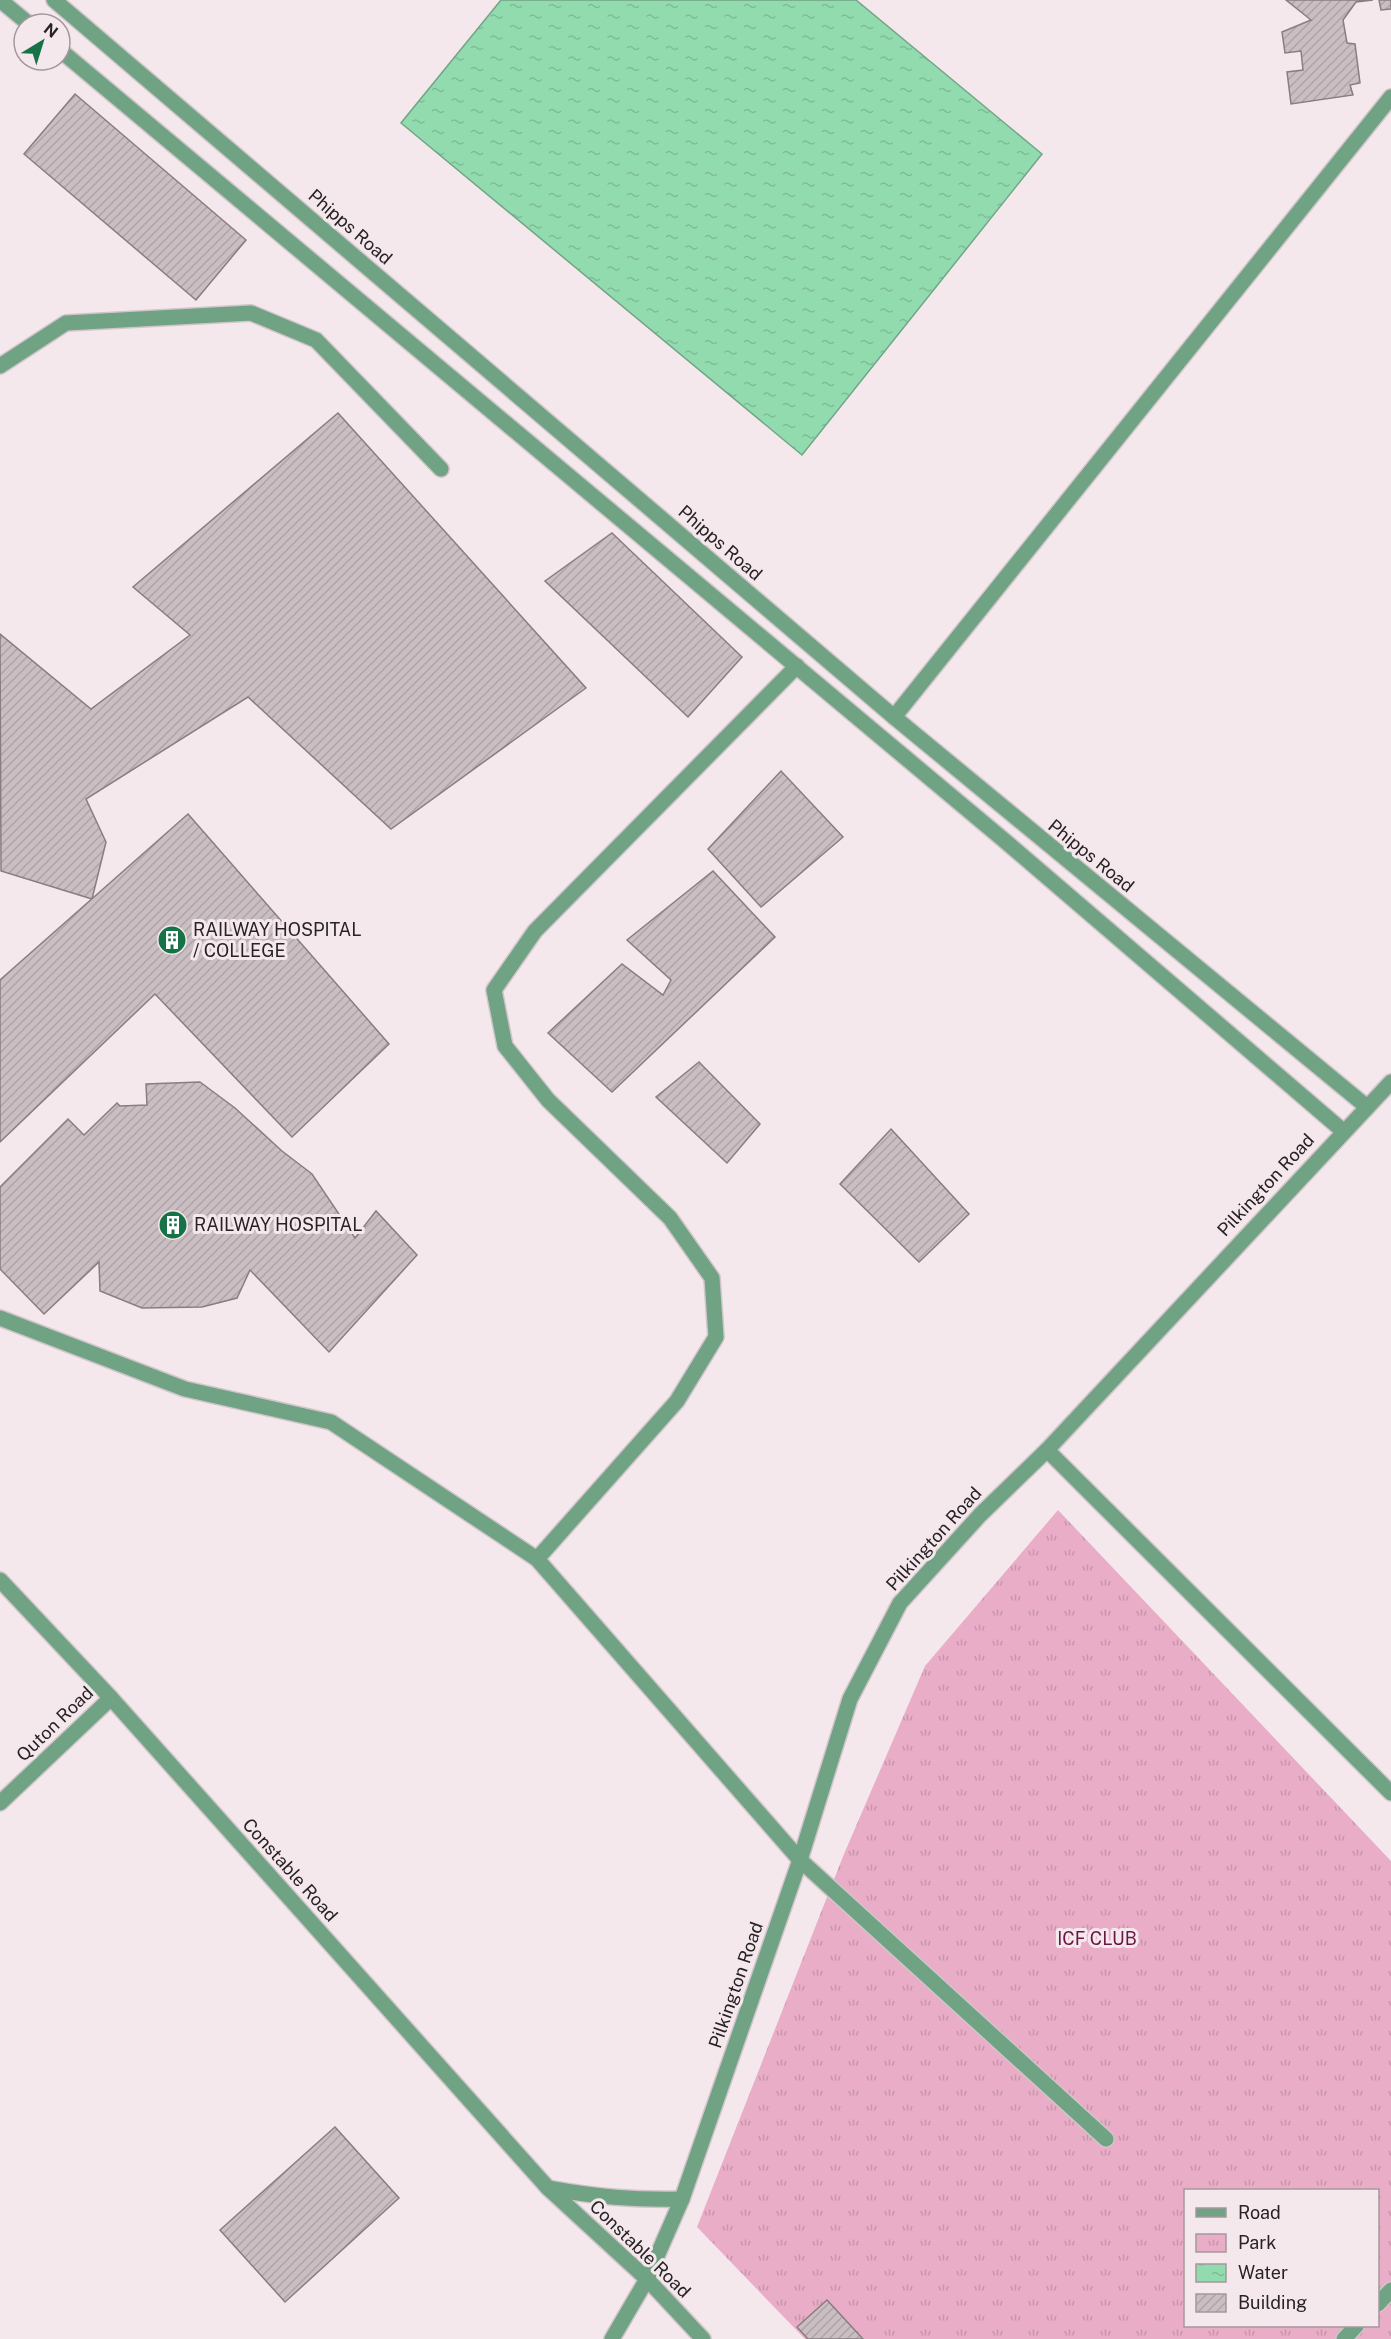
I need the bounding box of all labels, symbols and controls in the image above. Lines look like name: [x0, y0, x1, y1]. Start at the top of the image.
north arrow: [12, 12, 72, 72]
text: N: [40, 19, 62, 42]
street label: Phipps Road: [304, 185, 396, 269]
street label: Phipps Road: [674, 501, 766, 585]
street label: Phipps Road: [1044, 815, 1138, 896]
place label: RAILWAY HOSPITAL / COLLEGE: [193, 919, 362, 961]
building icon: RAILWAY HOSPITAL / COLLEGE: [156, 924, 188, 956]
street label: Pilkington Road: [1213, 1129, 1318, 1240]
building icon: RAILWAY HOSPITAL: [157, 1209, 189, 1241]
place label: RAILWAY HOSPITAL: [194, 1214, 363, 1235]
street label: Pilkington Road: [882, 1483, 986, 1595]
street label: Quton Road: [12, 1682, 97, 1765]
street label: Constable Road: [239, 1814, 342, 1926]
street label: Pilkington Road: [704, 1919, 767, 2051]
park label: ICF CLUB: [1057, 1928, 1137, 1949]
legend: [1184, 2189, 1379, 2327]
street label: Constable Road: [586, 2195, 695, 2302]
text: Road: [1238, 2202, 1281, 2223]
text: Park: [1238, 2232, 1276, 2253]
text: Water: [1238, 2262, 1288, 2283]
text: Building: [1238, 2292, 1307, 2313]

